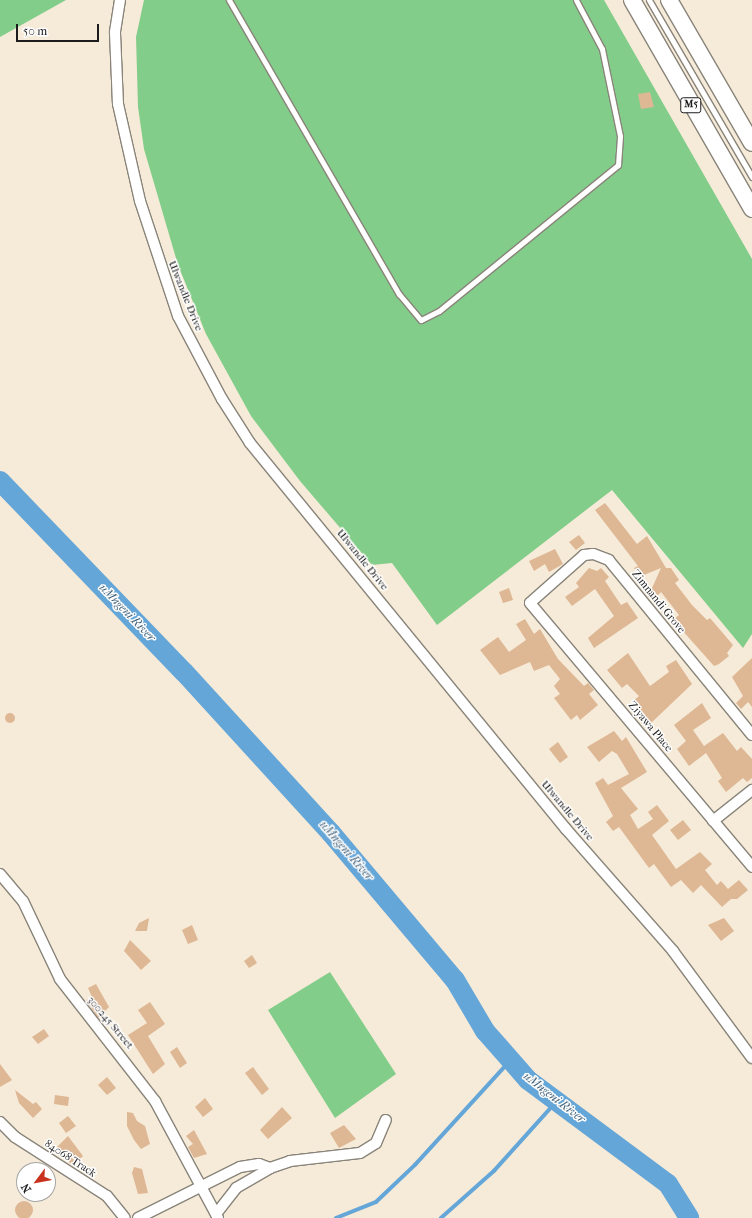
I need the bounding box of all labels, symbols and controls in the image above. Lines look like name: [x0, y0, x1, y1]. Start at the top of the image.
scale bar: [18, 16, 101, 42]
text: 50 m: [23, 24, 47, 38]
road number: M5: [680, 97, 702, 113]
street label: Ulwandle Drive: [165, 259, 205, 333]
street label: Ulwandle Drive: [333, 527, 391, 593]
street label: Zimnandi Grove: [628, 568, 688, 636]
water label: uMngeni River: [96, 581, 158, 645]
street label: Ziyawa Place: [625, 699, 675, 755]
street label: Ulwandle Drive: [538, 778, 596, 844]
water label: uMngeni River: [316, 818, 376, 884]
street label: 300245 Street: [84, 994, 136, 1052]
water label: uMngeni River: [520, 1069, 588, 1127]
street label: 84068 Track: [42, 1137, 98, 1181]
north arrow: [16, 1162, 56, 1202]
text: N: [19, 1181, 34, 1195]

